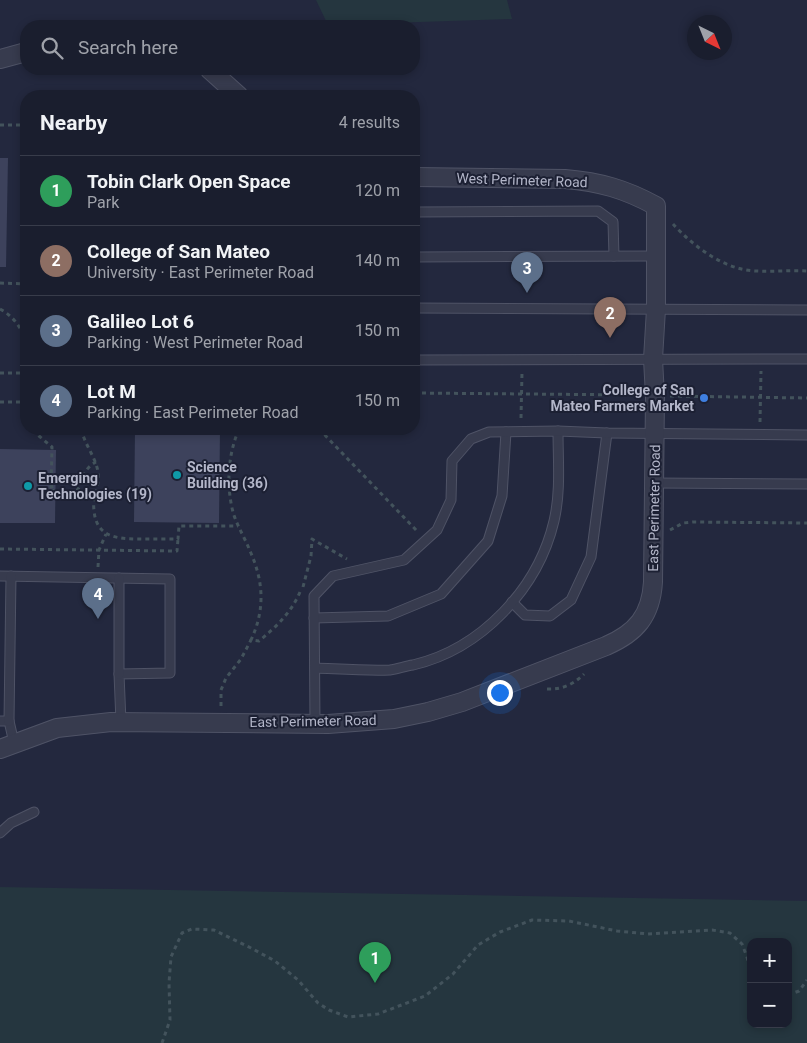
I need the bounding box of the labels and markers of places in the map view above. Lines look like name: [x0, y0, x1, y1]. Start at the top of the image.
pin: 3: [511, 252, 543, 293]
pin: 2: [594, 297, 626, 338]
place label: College of San Mateo Farmers Market: [551, 382, 694, 414]
marker: College of San Mateo Farmers Market: [698, 392, 710, 404]
place label: Science Building (36): [187, 459, 268, 492]
marker: Science Building (36): [171, 469, 183, 481]
place label: Emerging Technologies (19): [38, 470, 152, 503]
marker: Emerging Technologies (19): [22, 480, 34, 492]
pin: 4: [82, 578, 114, 619]
pin: 1: [359, 942, 391, 983]

